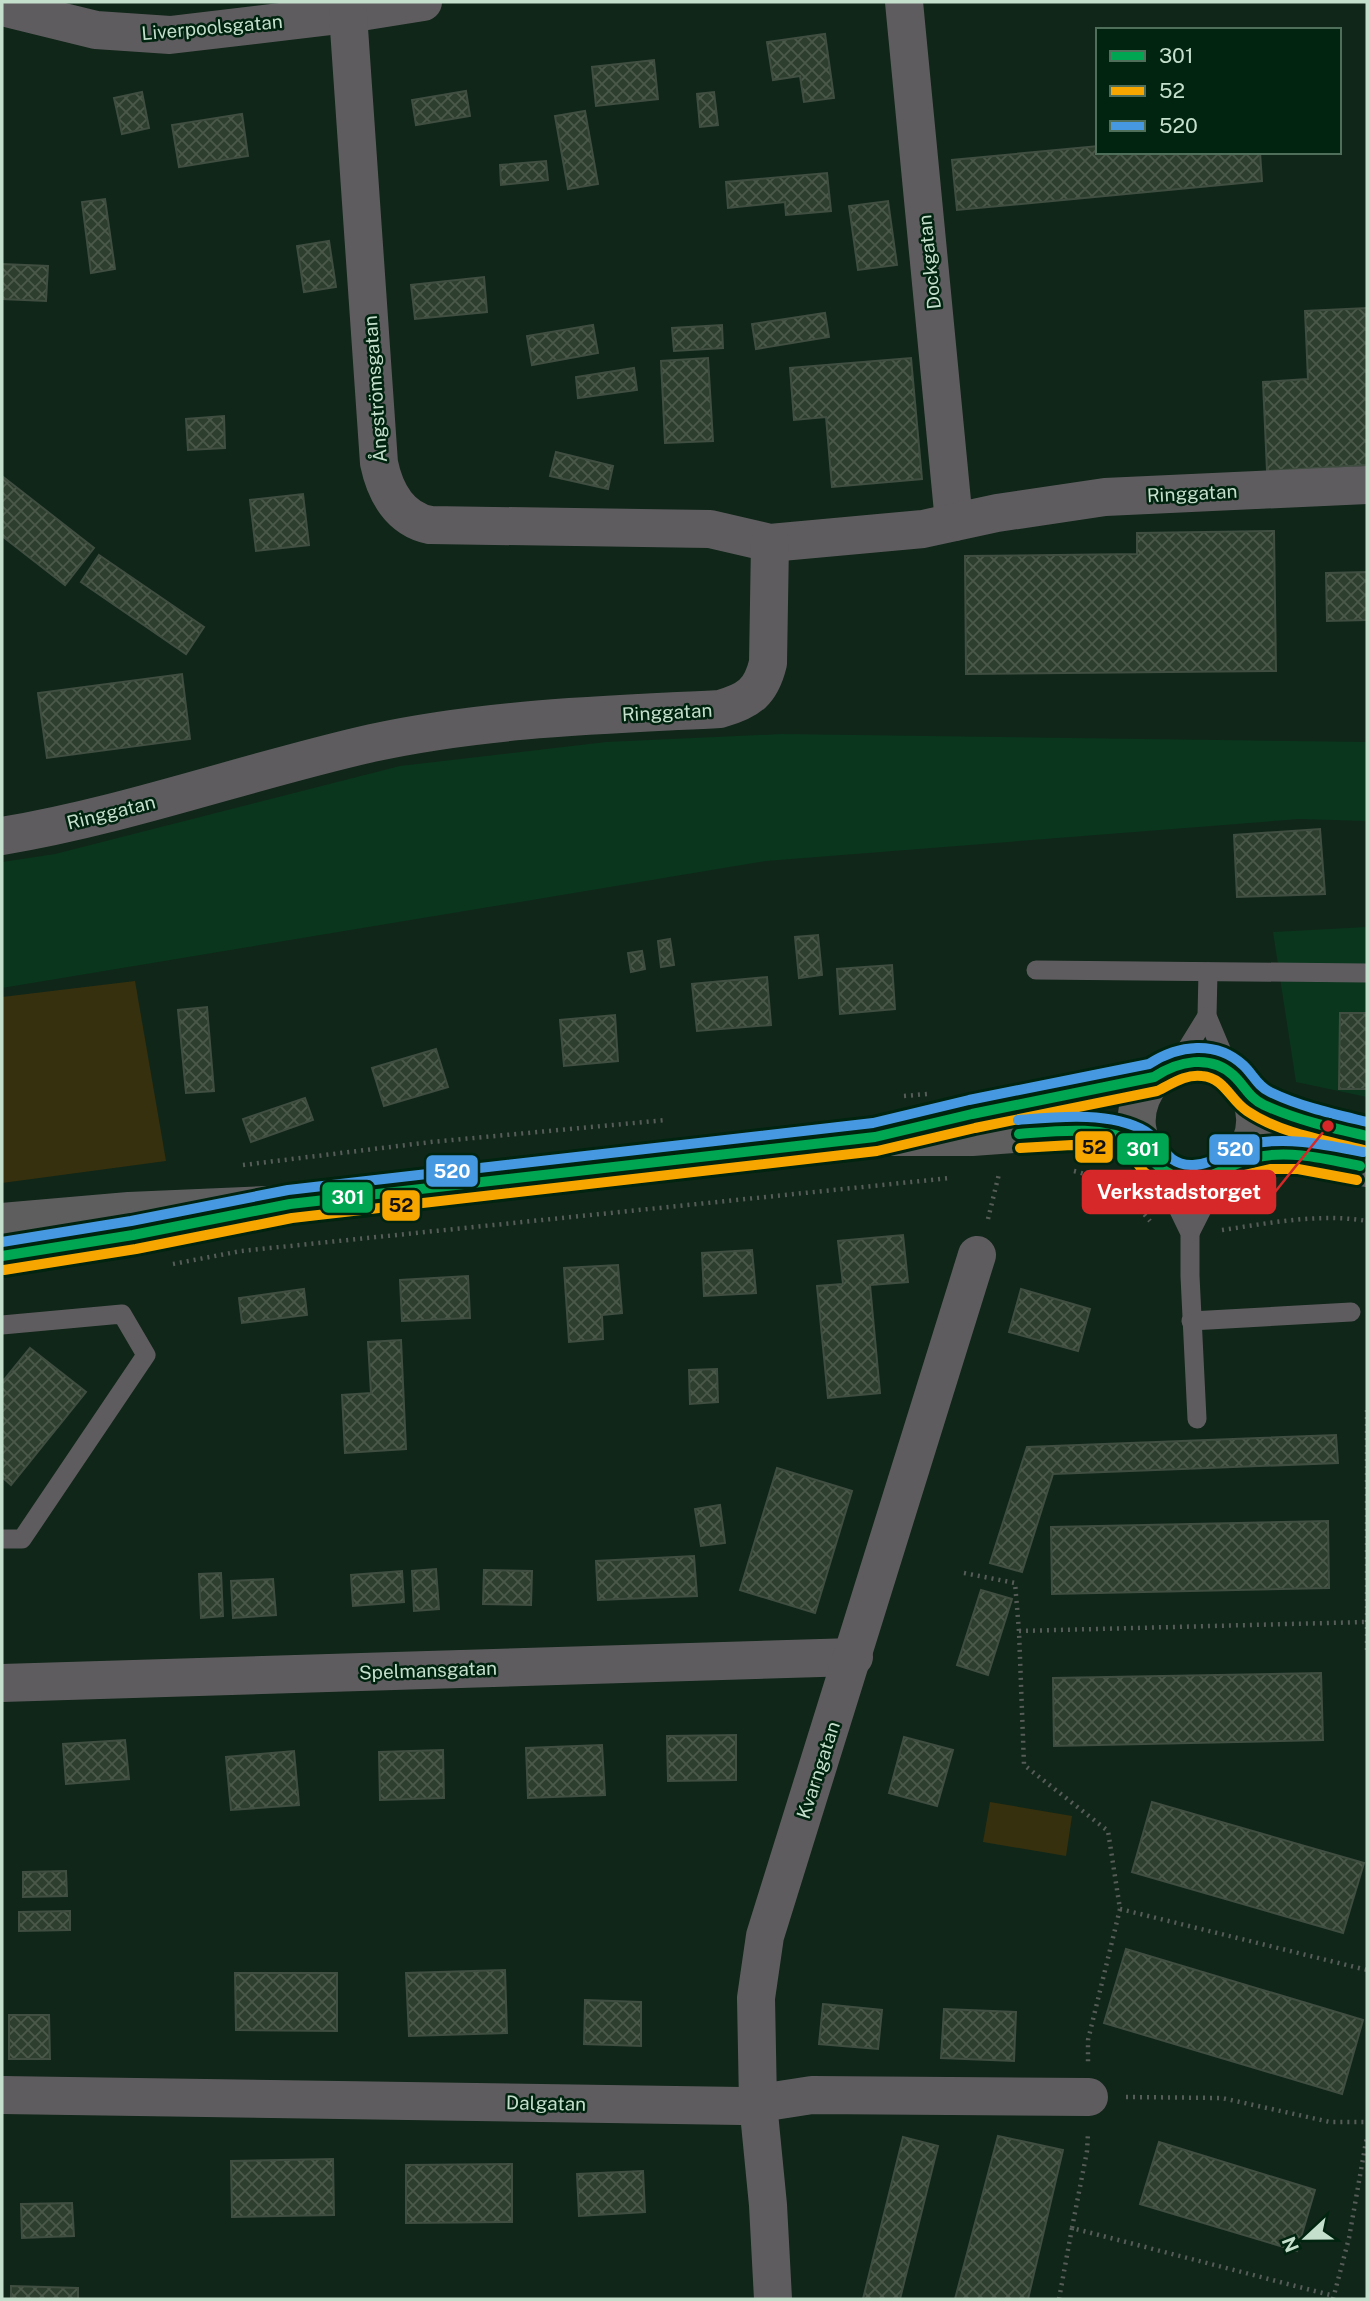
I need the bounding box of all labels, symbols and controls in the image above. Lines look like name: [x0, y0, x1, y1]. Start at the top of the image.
street label: Liverpoolsgatan: [141, 10, 283, 44]
legend: [1096, 28, 1341, 154]
text: 301: [1159, 43, 1194, 68]
text: 52: [1159, 78, 1185, 103]
text: 520: [1159, 113, 1198, 138]
street label: Dockgatan: [913, 214, 945, 310]
street label: Ångströmsgatan: [358, 315, 391, 463]
street label: Ringgatan: [1146, 480, 1238, 506]
street label: Ringgatan: [621, 699, 713, 725]
street label: Ringgatan: [64, 790, 158, 834]
line badge: 52: [1074, 1130, 1114, 1164]
line badge: 301: [1116, 1132, 1170, 1166]
line badge: 520: [1208, 1133, 1261, 1166]
text: 52: [1082, 1136, 1106, 1158]
text: 301: [1127, 1138, 1159, 1160]
text: 520: [1216, 1138, 1254, 1160]
line badge: 520: [425, 1154, 479, 1188]
text: 520: [433, 1160, 471, 1182]
callout: Verkstadstorget: [1083, 1171, 1275, 1213]
text: Verkstadstorget: [1097, 1179, 1261, 1204]
line badge: 301: [321, 1181, 374, 1214]
text: 301: [332, 1186, 364, 1208]
line badge: 52: [381, 1189, 421, 1222]
text: 52: [389, 1194, 413, 1216]
street label: Spelmansgatan: [359, 1657, 497, 1683]
street label: Kvarngatan: [792, 1719, 844, 1821]
street label: Dalgatan: [506, 2091, 586, 2115]
north arrow: [1271, 2203, 1341, 2273]
text: N: [1277, 2233, 1303, 2255]

